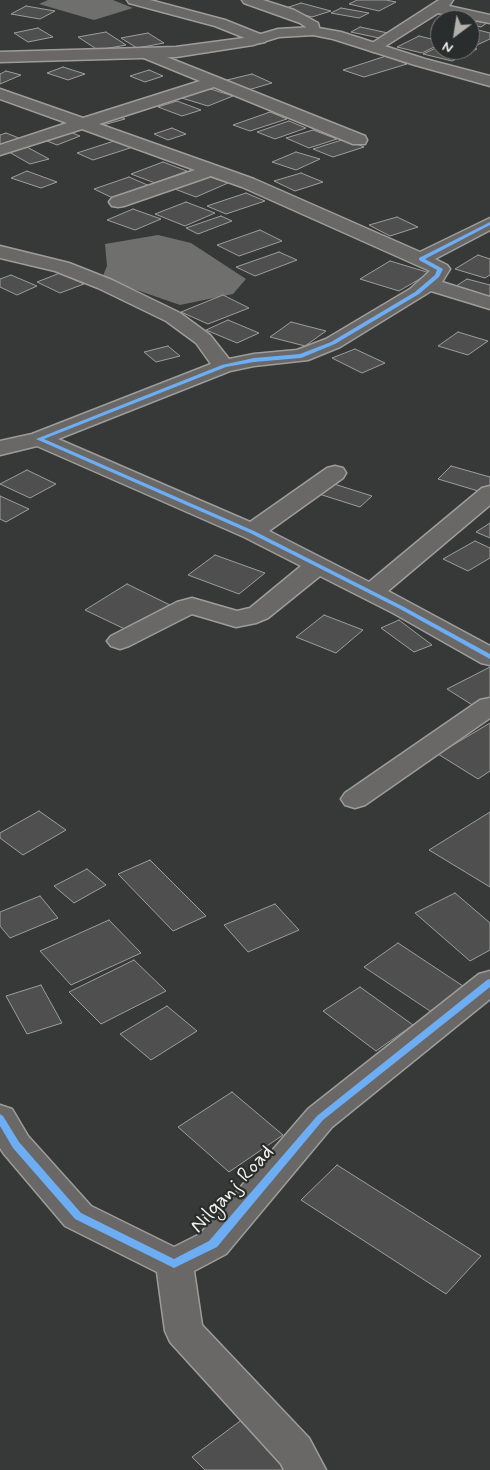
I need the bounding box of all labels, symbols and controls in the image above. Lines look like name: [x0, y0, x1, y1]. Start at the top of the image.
north arrow: [430, 10, 480, 60]
text: N: [439, 37, 456, 57]
street label: Nilganj Road: [186, 1141, 280, 1239]

